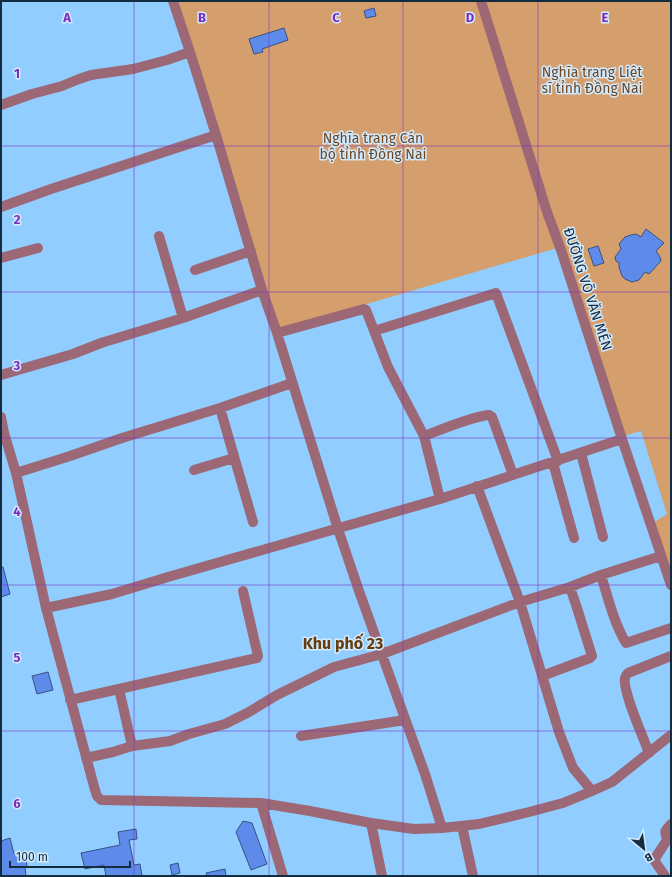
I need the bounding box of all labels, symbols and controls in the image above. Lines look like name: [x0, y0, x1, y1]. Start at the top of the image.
text: A: [62, 10, 71, 25]
text: B: [198, 10, 206, 25]
text: C: [332, 10, 340, 25]
text: D: [466, 10, 475, 25]
text: E: [602, 10, 609, 25]
park label: Nghĩa trang Liệt sĩ tỉnh Đồng Nai: [542, 64, 643, 97]
text: 1: [14, 66, 20, 81]
park label: Nghĩa trang Cán bộ tỉnh Đồng Nai: [319, 130, 427, 163]
text: 2: [14, 212, 21, 227]
street label: ĐƯỜNG VÕ VĂN MÉN: [560, 225, 616, 353]
text: 3: [13, 358, 21, 373]
text: 4: [13, 504, 21, 519]
district label: Khu phố 23: [303, 633, 383, 653]
text: 5: [14, 650, 21, 665]
text: 6: [13, 796, 21, 811]
north arrow: [624, 829, 664, 869]
scale bar: [10, 843, 130, 869]
text: 100 m: [16, 850, 48, 864]
text: B: [642, 850, 655, 865]

